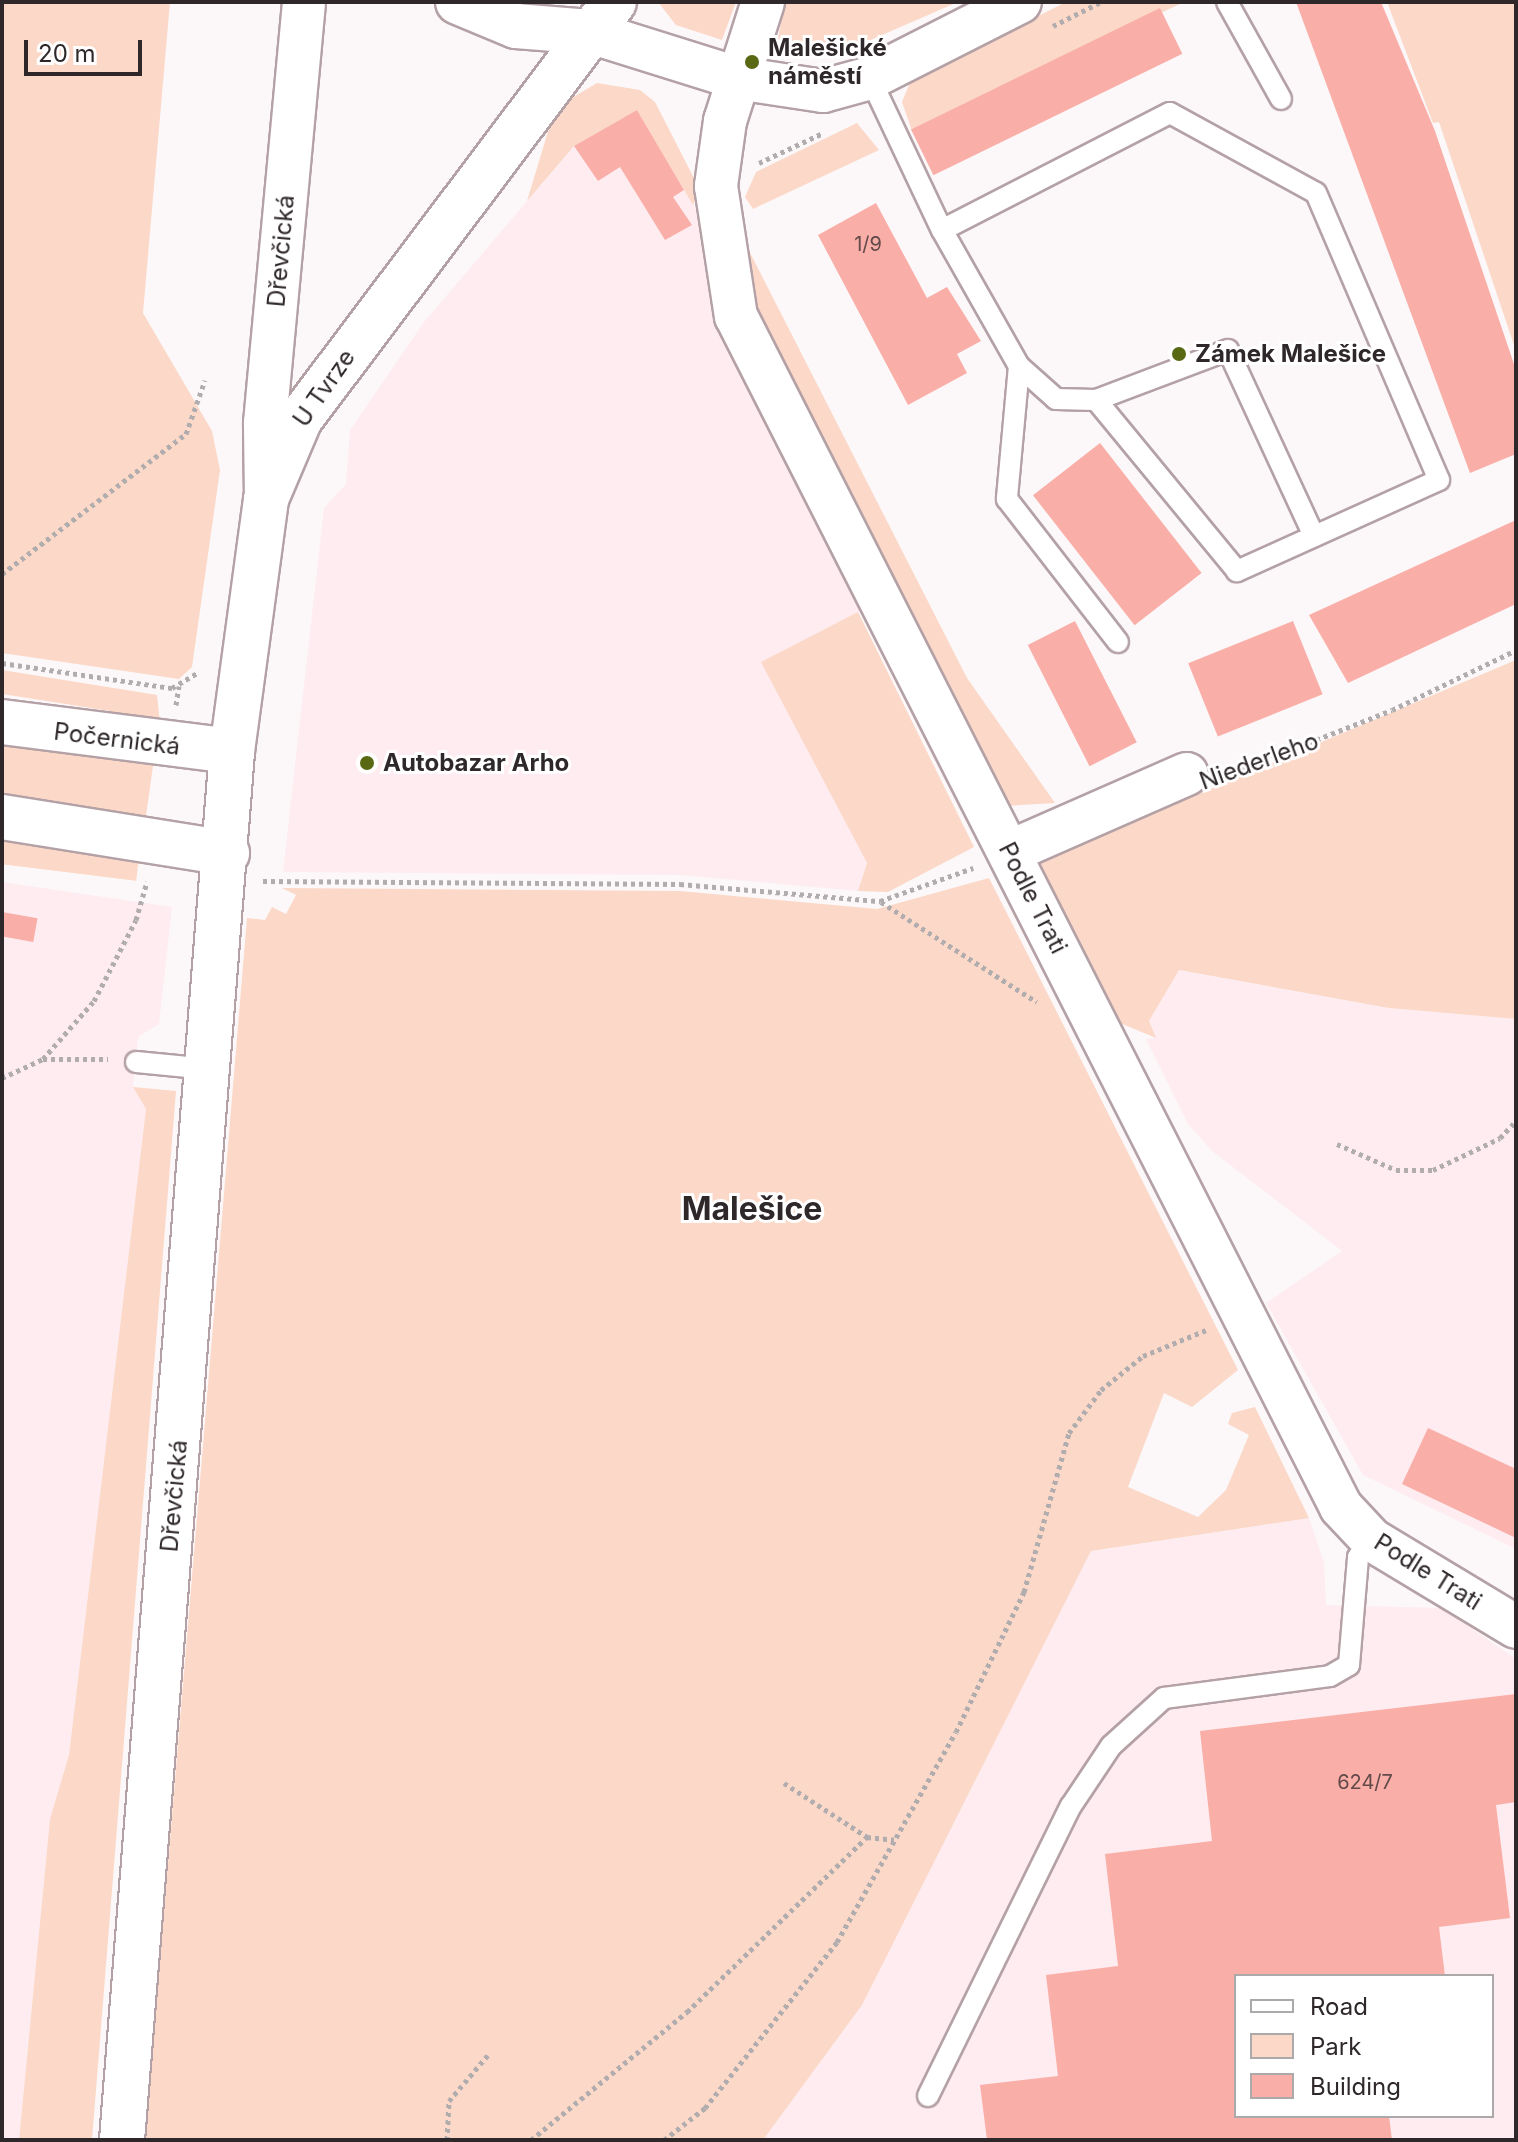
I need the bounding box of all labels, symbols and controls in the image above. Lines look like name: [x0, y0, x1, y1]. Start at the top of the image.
scale bar: [28, 24, 146, 74]
place label: Malešické náměstí: [768, 34, 887, 90]
text: 20 m: [38, 39, 96, 68]
marker: Malešické náměstí: [743, 53, 761, 71]
street label: Dřevčická: [262, 194, 300, 308]
house number: 1/9: [854, 232, 882, 256]
place label: Zámek Malešice: [1195, 340, 1386, 368]
street label: U Tvrze: [287, 344, 361, 432]
marker: Zámek Malešice: [1170, 345, 1188, 363]
street label: Počernická: [52, 717, 182, 761]
street label: Niederleho: [1196, 726, 1322, 796]
place label: Autobazar Arho: [383, 749, 569, 777]
marker: Autobazar Arho: [358, 754, 376, 772]
street label: Podle Trati: [993, 837, 1073, 959]
district label: Malešice: [682, 1190, 822, 1228]
street label: Dřevčická: [155, 1439, 193, 1553]
street label: Podle Trati: [1369, 1528, 1487, 1616]
house number: 624/7: [1337, 1770, 1393, 1794]
legend: [1234, 1974, 1494, 2118]
text: Road: [1310, 1992, 1368, 2021]
text: Park: [1310, 2032, 1361, 2061]
text: Building: [1310, 2072, 1401, 2101]

